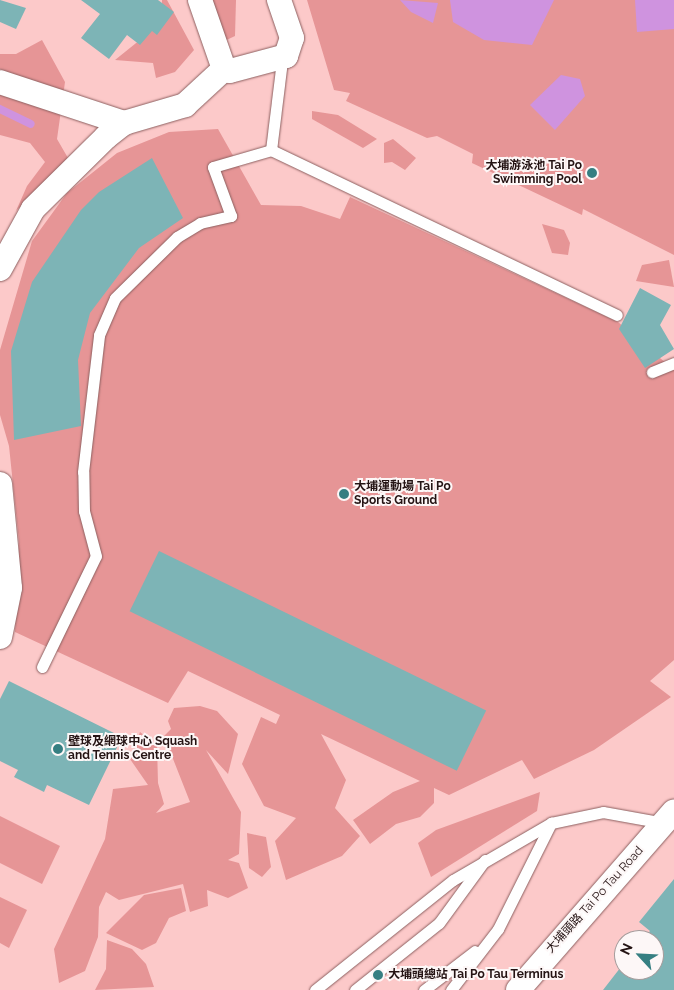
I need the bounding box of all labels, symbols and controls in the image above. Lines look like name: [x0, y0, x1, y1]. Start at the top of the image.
place label: 大埔游泳池 Tai Po Swimming Pool: [485, 159, 582, 187]
marker: 大埔游泳池 Tai Po Swimming Pool: [586, 167, 598, 179]
place label: 大埔運動場 Tai Po Sports Ground: [354, 480, 451, 508]
marker: 大埔運動場 Tai Po Sports Ground: [338, 488, 350, 500]
place label: 壁球及網球中心 Squash and Tennis Centre: [68, 735, 197, 763]
marker: 壁球及網球中心 Squash and Tennis Centre: [52, 743, 64, 755]
street label: 大埔頭路 Tai Po Tau Road: [543, 844, 647, 956]
north arrow: [614, 930, 664, 980]
text: N: [617, 941, 636, 957]
place label: 大埔頭總站 Tai Po Tau Terminus: [388, 968, 564, 982]
marker: 大埔頭總站 Tai Po Tau Terminus: [372, 969, 384, 981]

